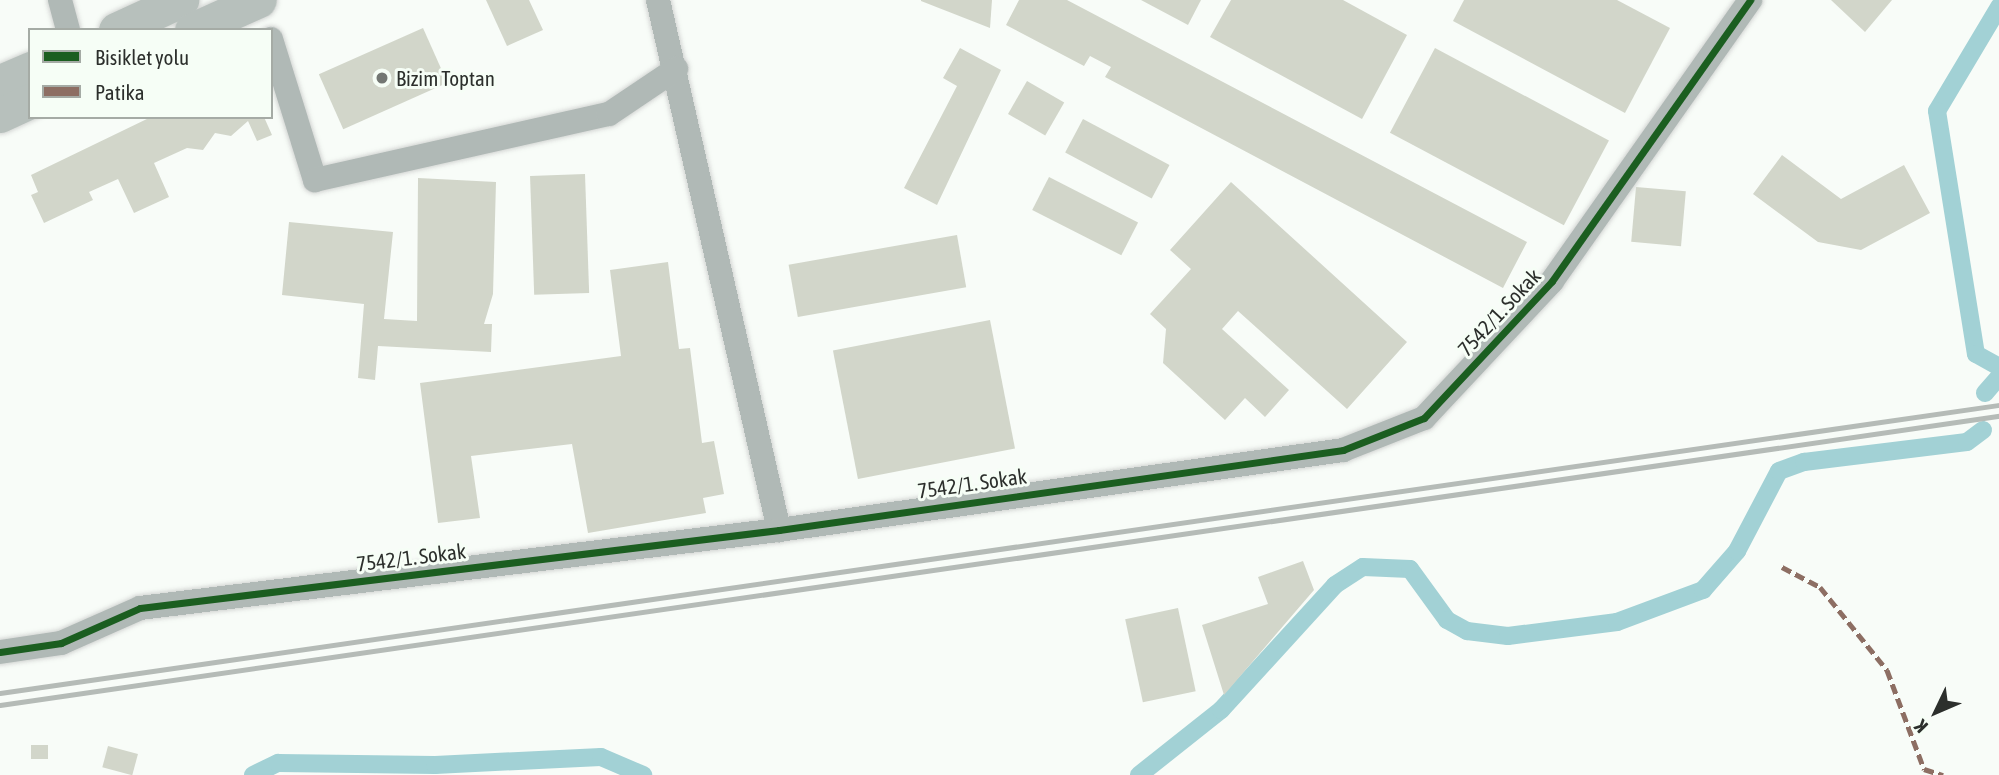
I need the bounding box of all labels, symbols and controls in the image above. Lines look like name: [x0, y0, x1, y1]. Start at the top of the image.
legend: [28, 28, 273, 119]
text: Bisiklet yolu: [95, 45, 189, 69]
place label: Bizim Toptan: [396, 65, 495, 91]
marker: Bizim Toptan: [374, 70, 390, 86]
text: Patika: [95, 80, 145, 104]
street label: 7542/1. Sokak: [1452, 263, 1546, 361]
street label: 7542/1. Sokak: [916, 463, 1028, 503]
street label: 7542/1. Sokak: [355, 538, 467, 576]
north arrow: [1901, 677, 1971, 747]
text: K: [1910, 716, 1932, 738]

